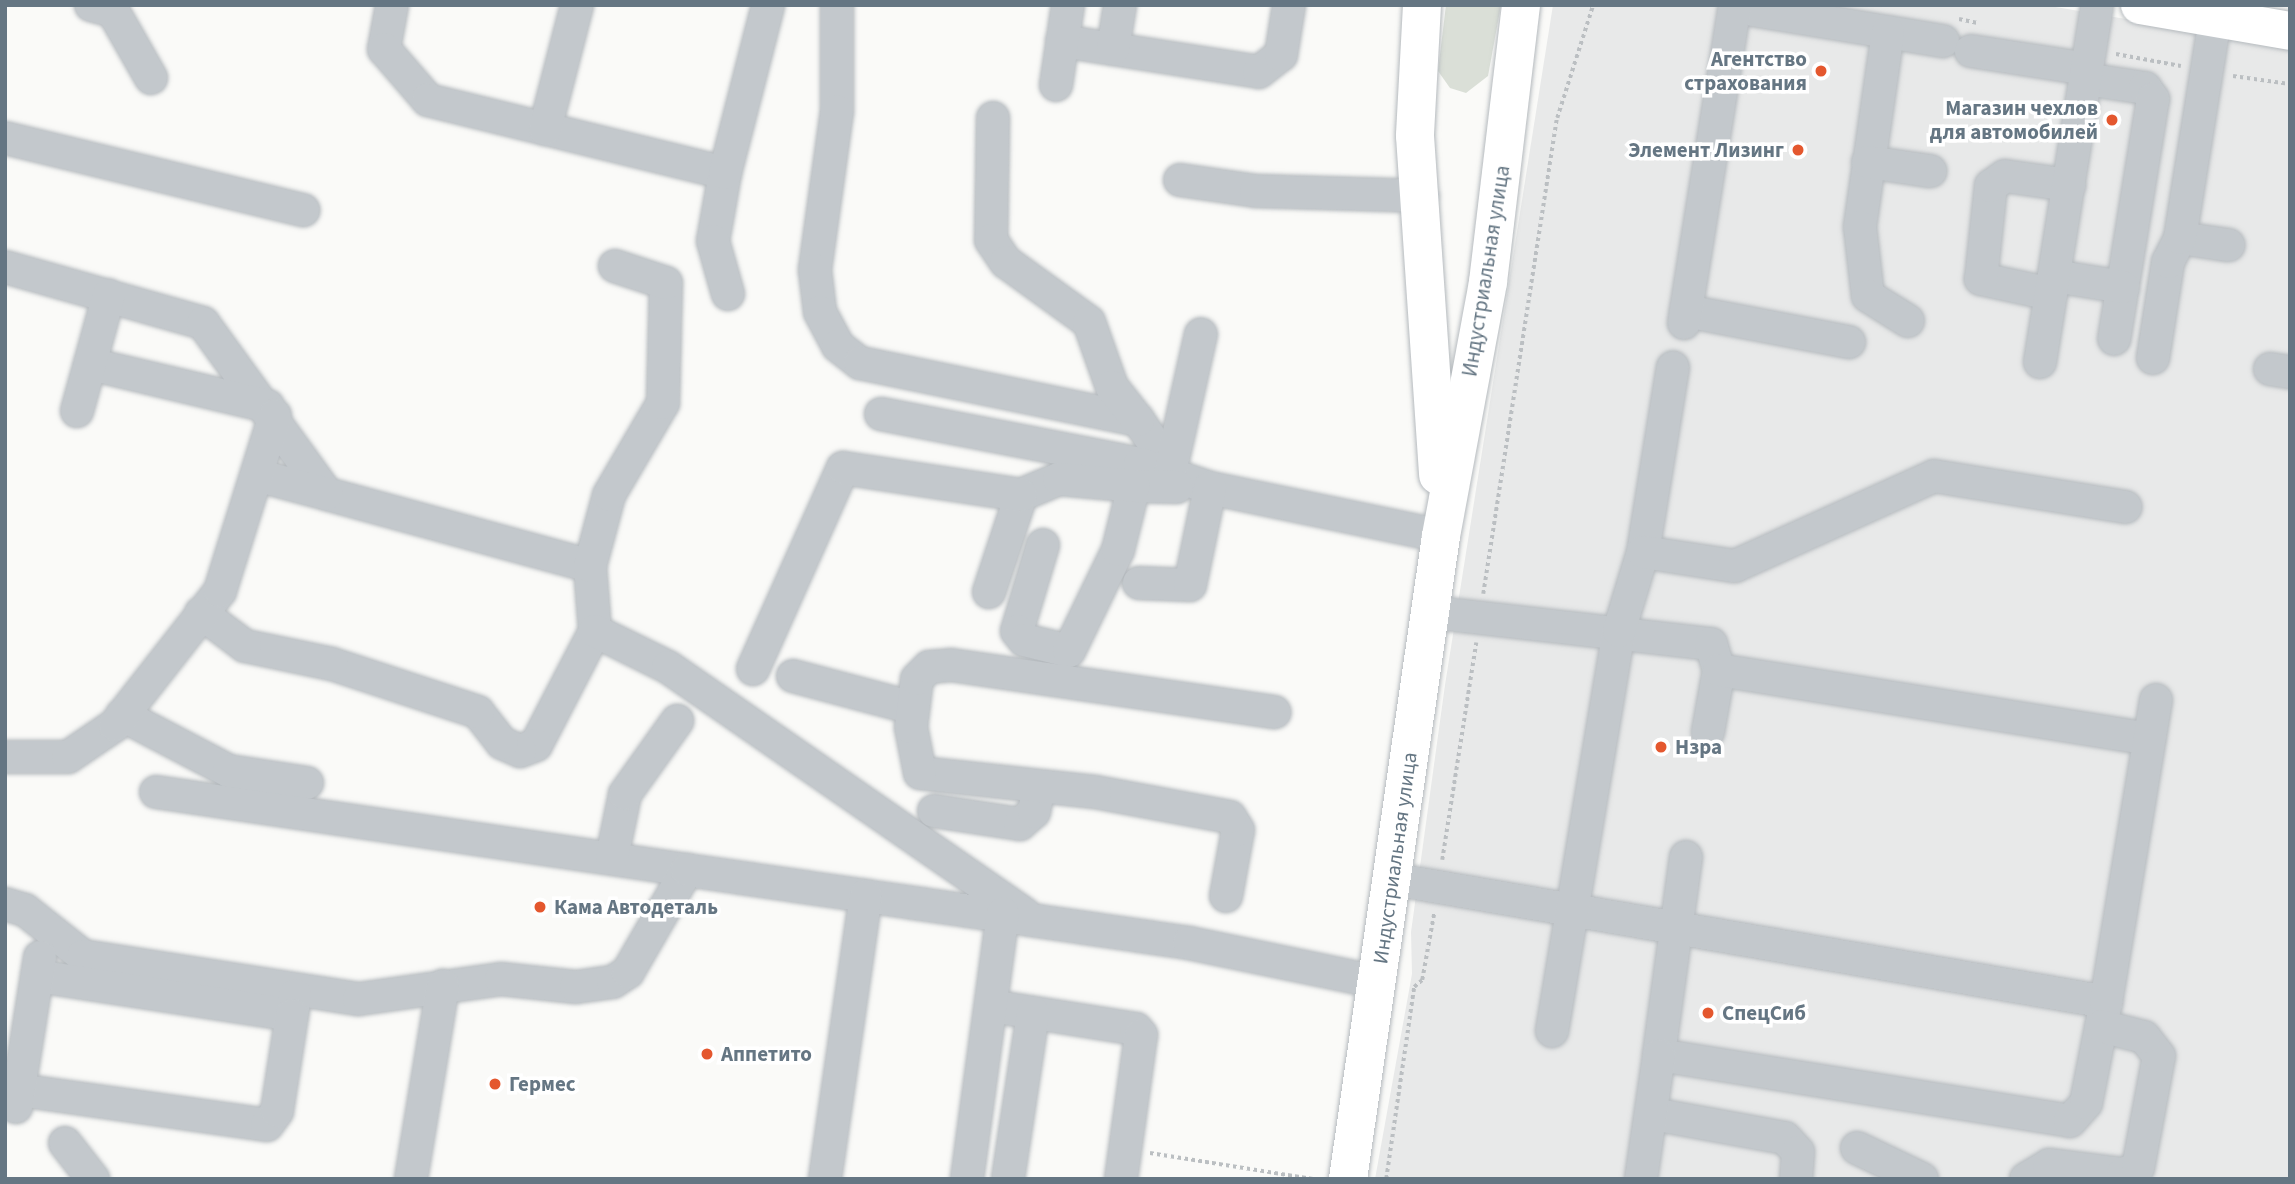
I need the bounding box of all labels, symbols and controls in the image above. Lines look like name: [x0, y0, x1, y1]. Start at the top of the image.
place label: Агентство страхования: [1684, 46, 1807, 96]
marker: Агентство страхования: [1813, 63, 1829, 79]
place label: Магазин чехлов для автомобилей: [1930, 95, 2098, 145]
marker: Магазин чехлов для автомобилей: [2104, 112, 2120, 128]
place label: Элемент Лизинг: [1628, 137, 1784, 163]
marker: Элемент Лизинг: [1790, 142, 1806, 158]
street label: Индустриальная улица: [1457, 164, 1515, 378]
place label: Нзра: [1675, 734, 1722, 760]
marker: Нзра: [1653, 739, 1669, 755]
street label: Индустриальная улица: [1368, 751, 1422, 965]
place label: Кама Автодеталь: [554, 894, 718, 920]
marker: Кама Автодеталь: [532, 899, 548, 915]
place label: СпецСиб: [1722, 1000, 1806, 1026]
marker: СпецСиб: [1700, 1005, 1716, 1021]
place label: Аппетито: [721, 1041, 812, 1067]
marker: Аппетито: [699, 1046, 715, 1062]
place label: Гермес: [509, 1071, 576, 1097]
marker: Гермес: [487, 1076, 503, 1092]

